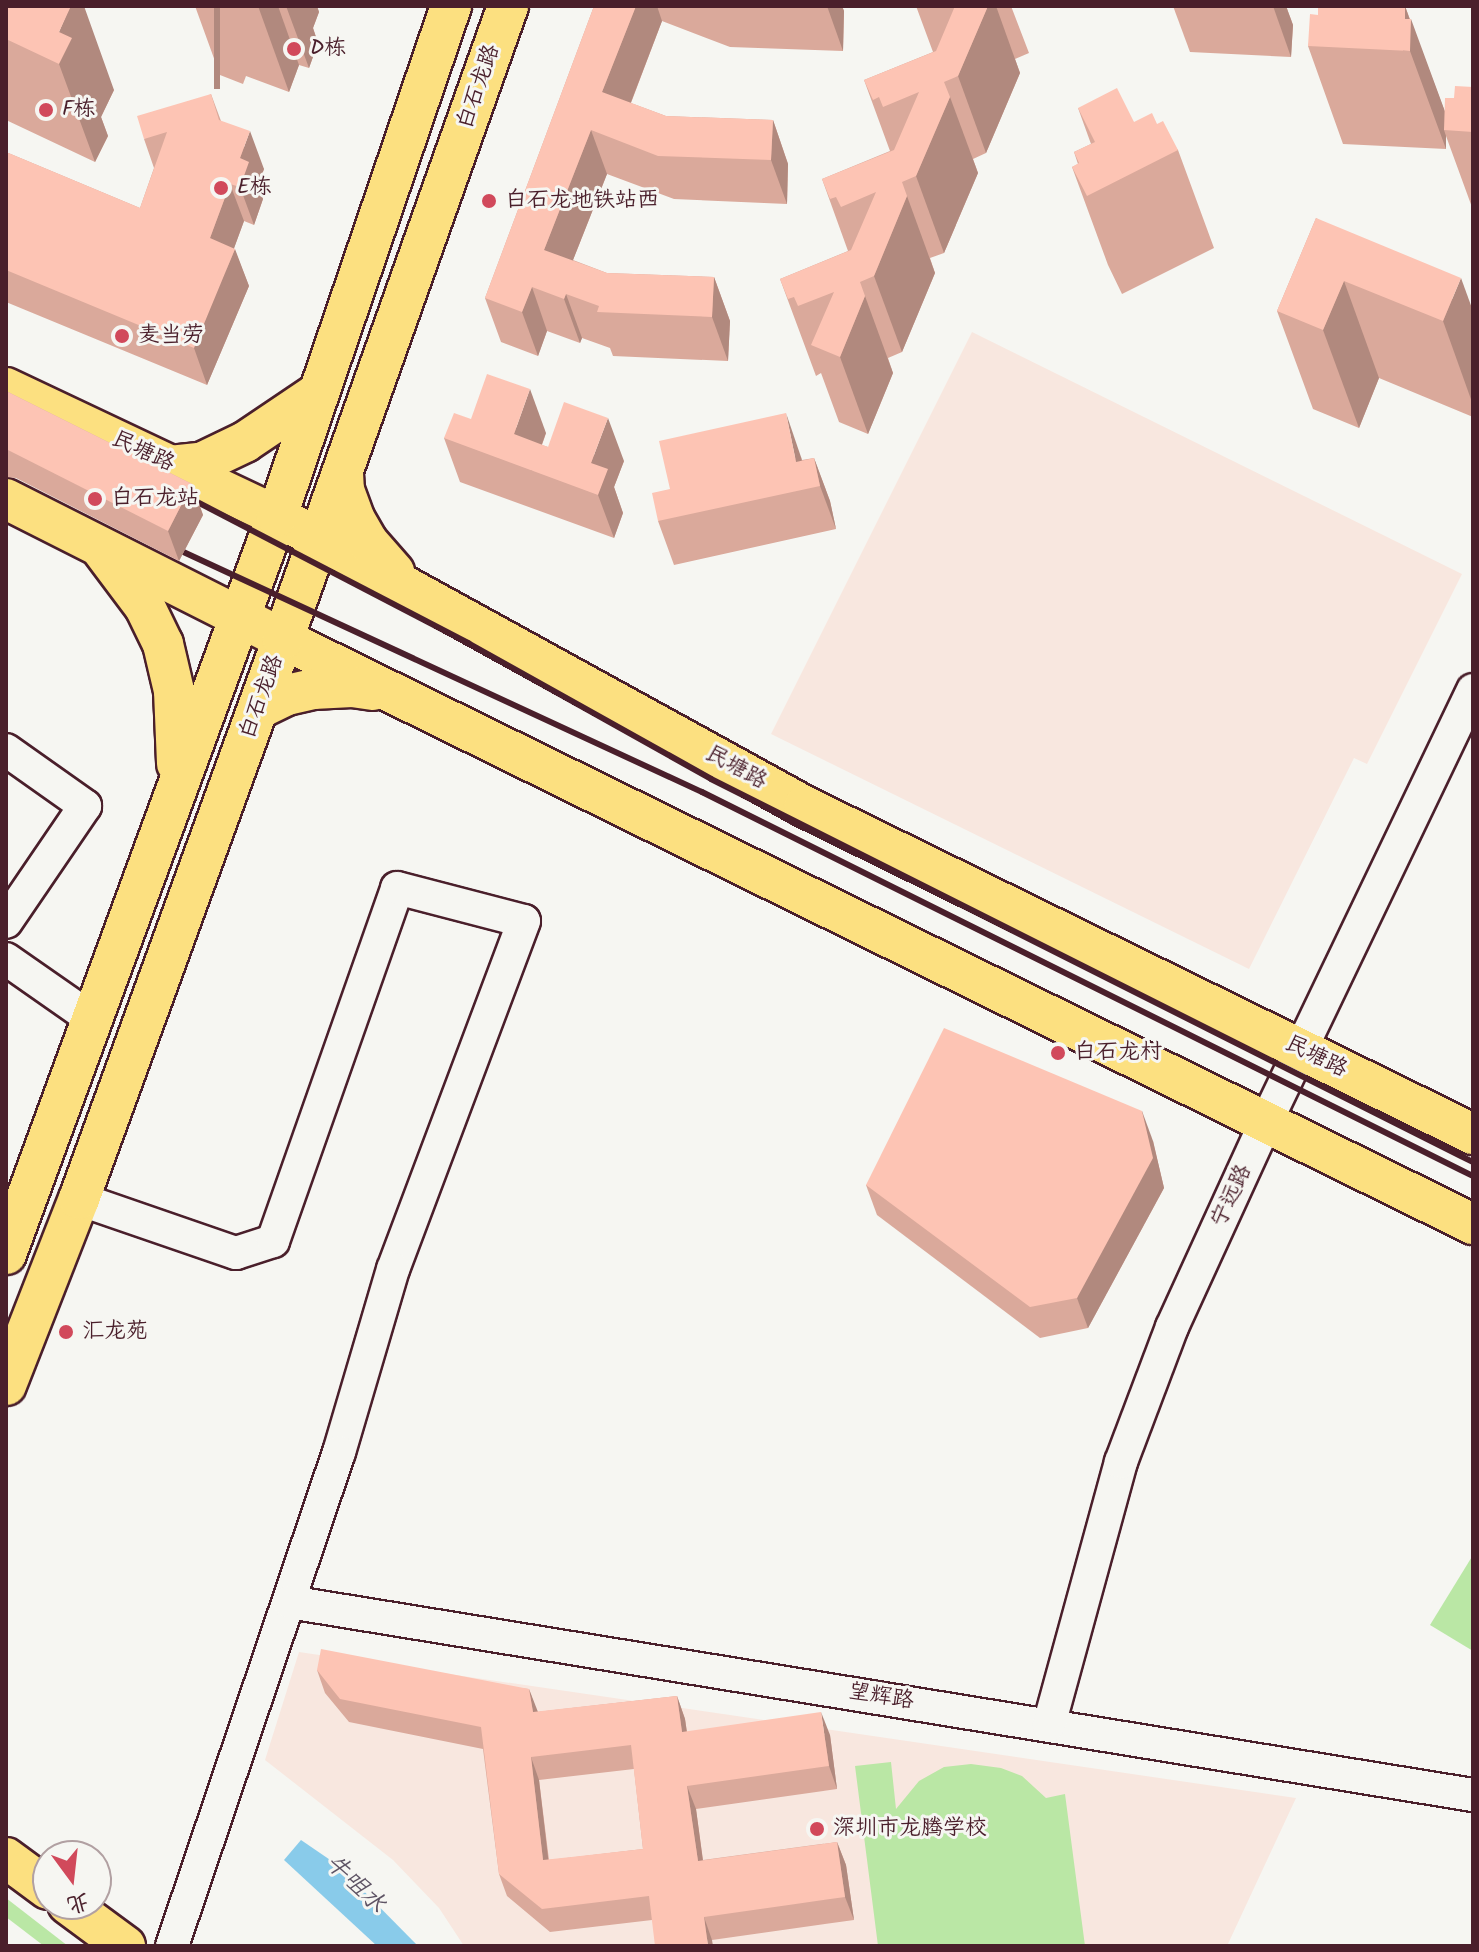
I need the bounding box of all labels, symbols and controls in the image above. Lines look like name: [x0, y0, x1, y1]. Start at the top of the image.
place label: D栋: [310, 36, 346, 62]
marker: D栋: [285, 40, 303, 58]
street label: 白石龙路: [452, 41, 506, 133]
place label: F栋: [62, 97, 96, 123]
marker: F栋: [37, 101, 55, 119]
place label: E栋: [237, 175, 272, 201]
marker: E栋: [212, 179, 230, 197]
place label: 白石龙地铁站西: [505, 188, 659, 214]
marker: 白石龙地铁站西: [480, 192, 498, 210]
place label: 麦当劳: [138, 323, 204, 349]
marker: 麦当劳: [113, 327, 131, 345]
street label: 民塘路: [108, 426, 178, 478]
place label: 白石龙站: [111, 486, 199, 512]
marker: 白石龙站: [86, 490, 104, 508]
street label: 白石龙路: [235, 651, 289, 743]
street label: 民塘路: [701, 740, 771, 796]
street label: 民塘路: [1281, 1031, 1351, 1083]
place label: 白石龙村: [1074, 1040, 1162, 1066]
marker: 白石龙村: [1049, 1044, 1067, 1062]
street label: 宁远路: [1206, 1161, 1258, 1231]
place label: 汇龙苑: [82, 1319, 148, 1345]
marker: 汇龙苑: [57, 1323, 75, 1341]
street label: 望辉路: [846, 1679, 916, 1715]
place label: 深圳市龙腾学校: [833, 1816, 987, 1842]
marker: 深圳市龙腾学校: [808, 1820, 826, 1838]
north arrow: [32, 1840, 112, 1920]
water label: 牛咀水: [319, 1849, 391, 1919]
text: 北: [63, 1882, 93, 1921]

